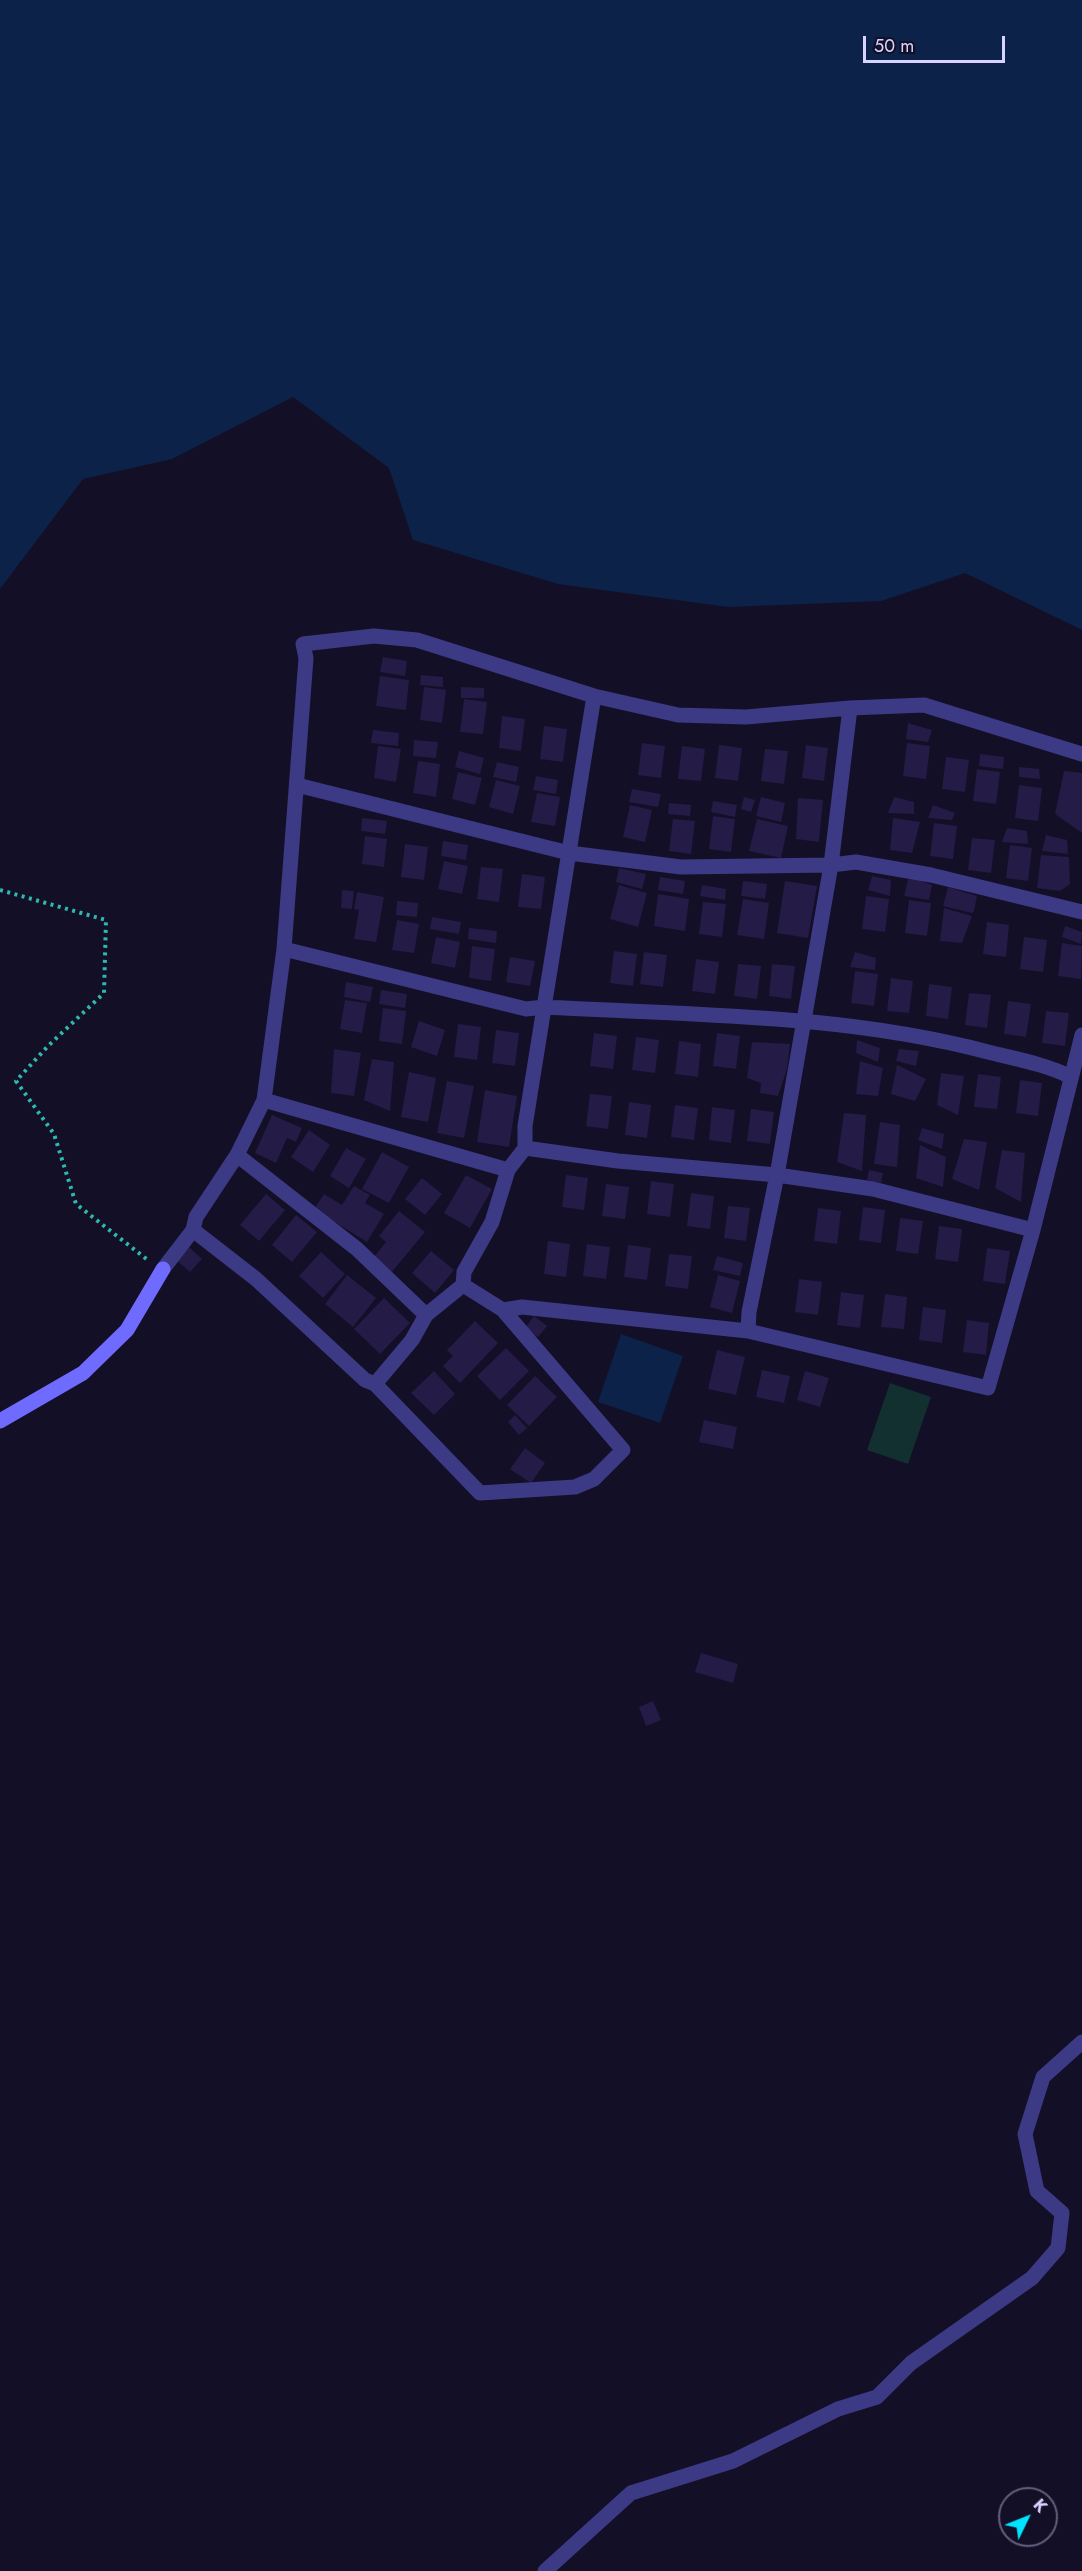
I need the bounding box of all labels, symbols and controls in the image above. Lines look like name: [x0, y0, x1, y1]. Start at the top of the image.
scale bar: [866, 24, 1008, 62]
text: 50 m: [874, 33, 914, 59]
north arrow: [998, 2487, 1058, 2547]
text: K: [1028, 2494, 1052, 2518]

